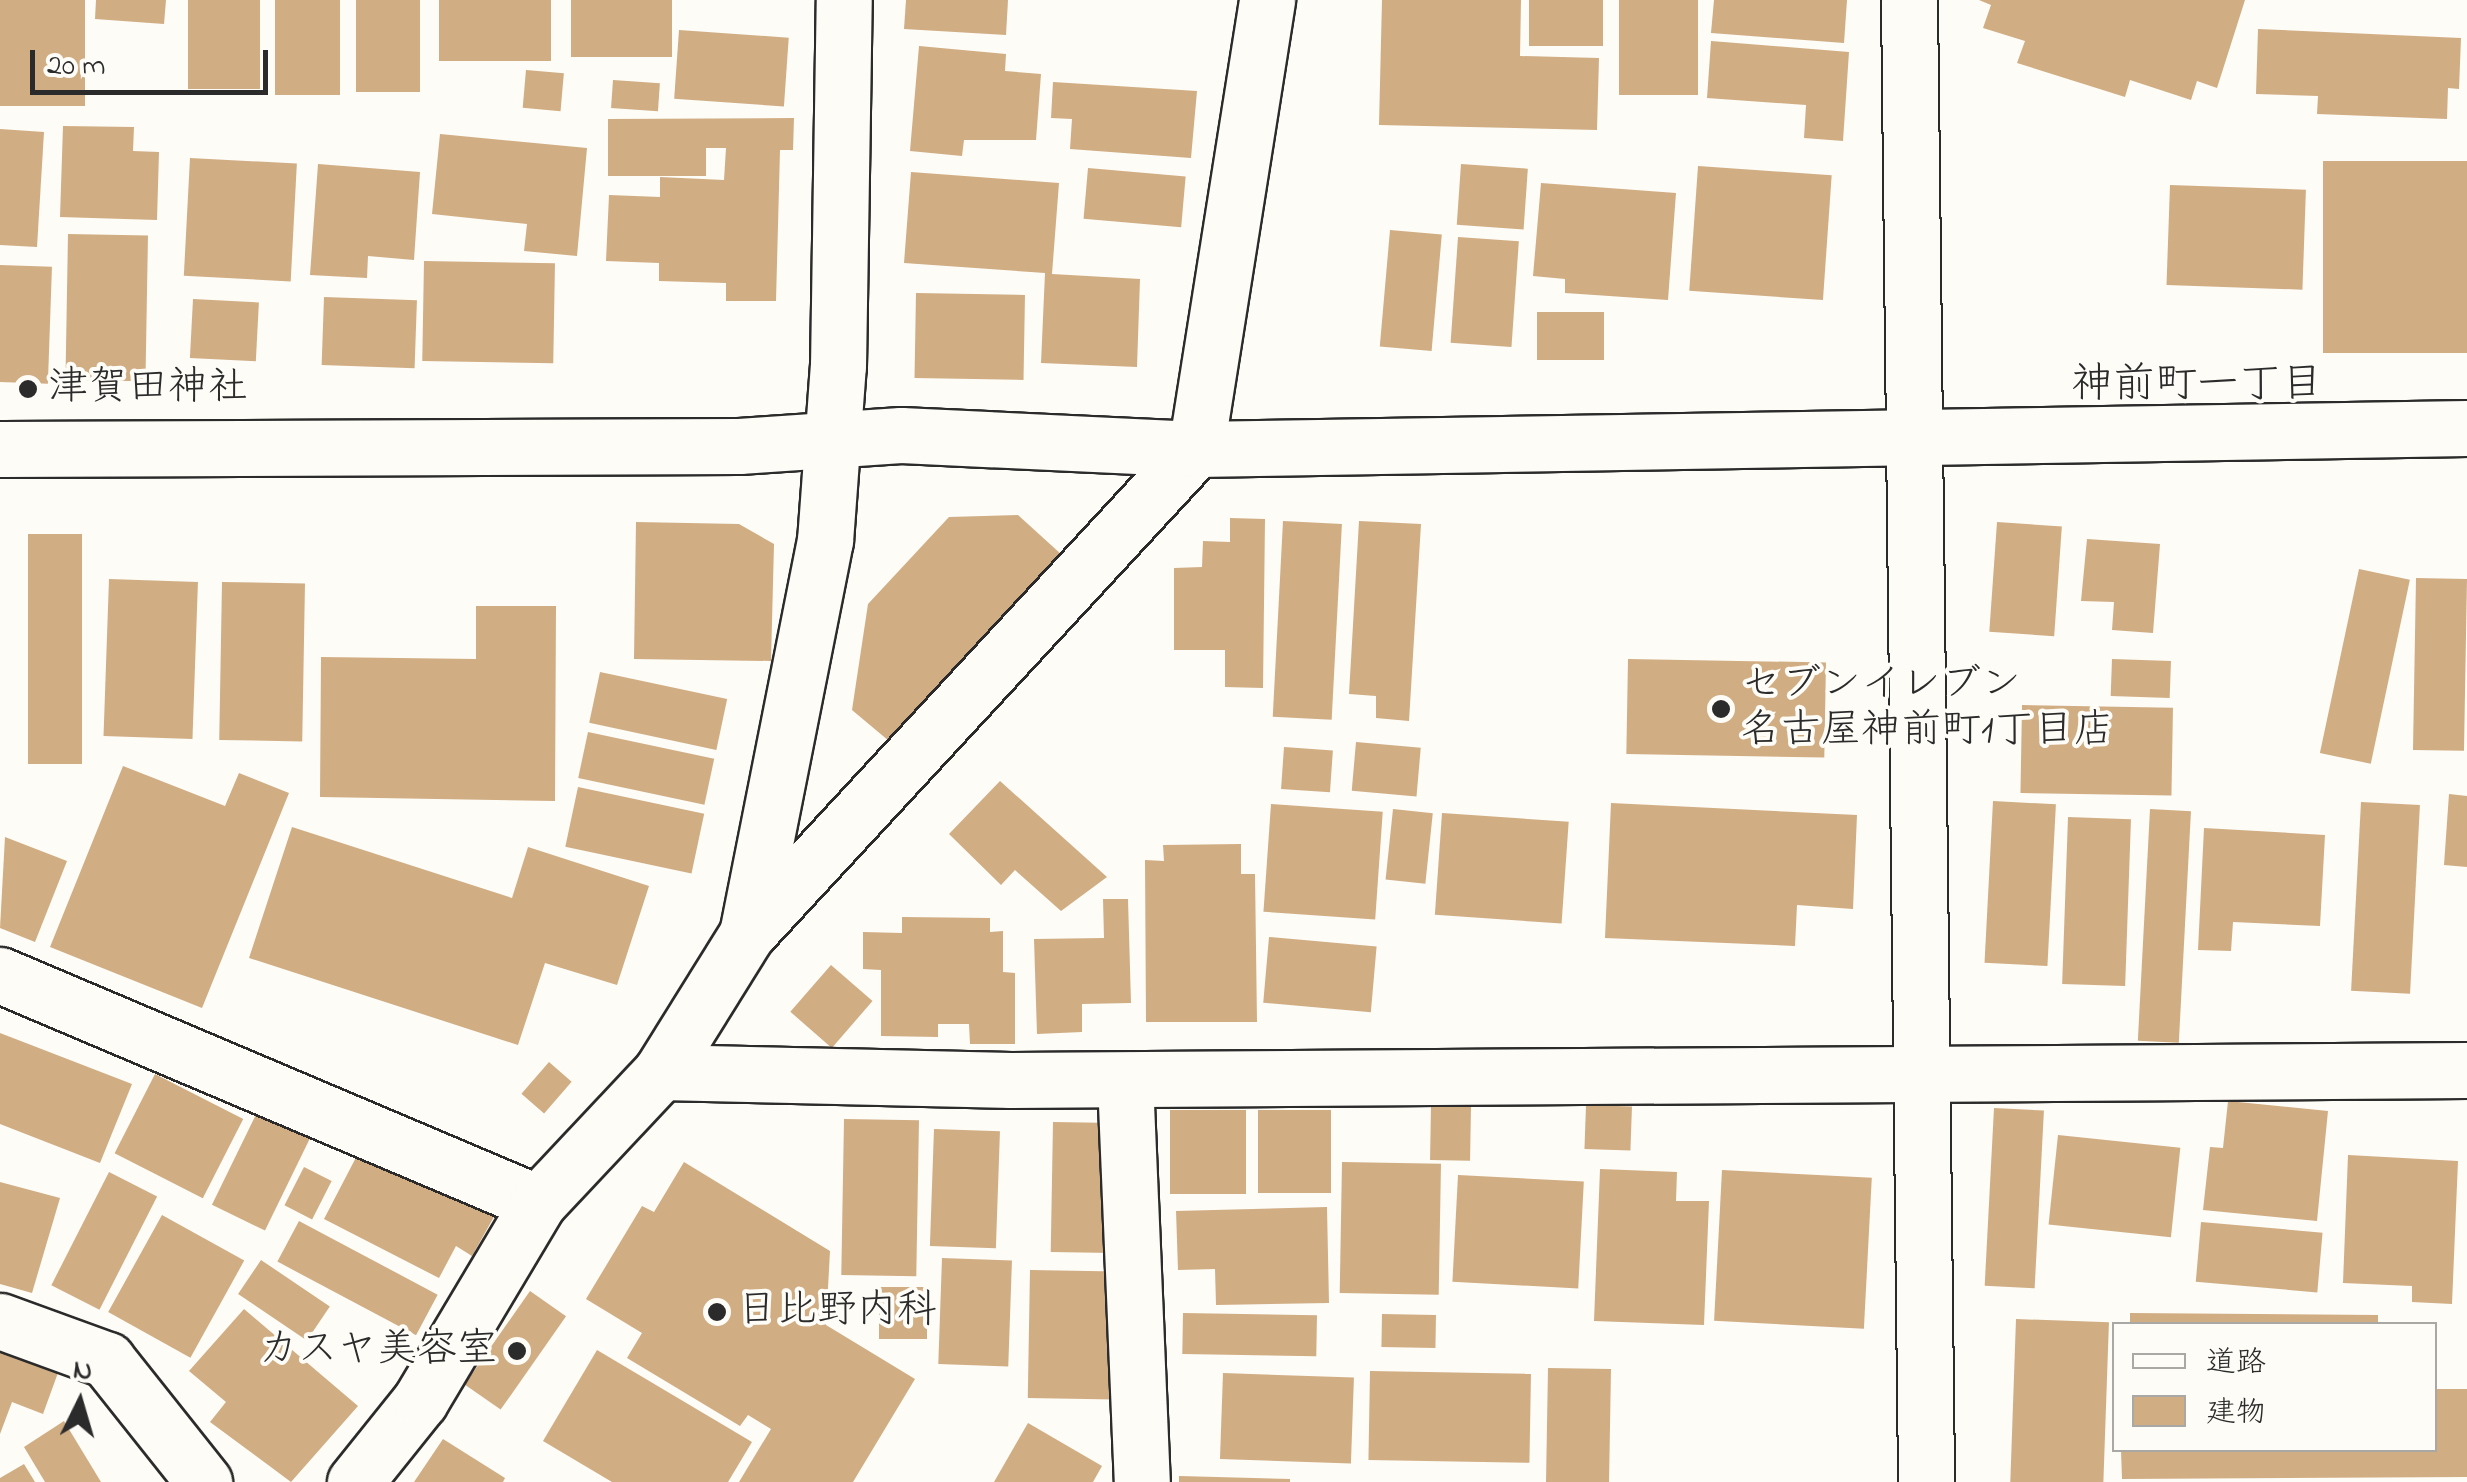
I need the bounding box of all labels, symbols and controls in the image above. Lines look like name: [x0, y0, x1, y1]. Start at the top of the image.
scale bar: [35, 30, 272, 92]
text: 20 m: [47, 45, 106, 89]
district label: 神前町一丁目: [2071, 361, 2323, 411]
place label: 津賀田神社: [48, 365, 248, 413]
marker: 津賀田神社: [17, 378, 39, 400]
place label: セブンイレブン 名古屋神前町1丁目店: [1741, 662, 2114, 756]
marker: セブンイレブン 名古屋神前町1丁目店: [1710, 698, 1732, 720]
place label: 日比野内科: [737, 1288, 937, 1336]
marker: 日比野内科: [706, 1301, 728, 1323]
legend: [2112, 1322, 2437, 1452]
place label: カスヤ美容室: [257, 1327, 497, 1375]
marker: カスヤ美容室: [506, 1340, 528, 1362]
text: 道路: [2206, 1342, 2266, 1386]
text: N: [71, 1350, 94, 1393]
north arrow: [30, 1352, 130, 1452]
text: 建物: [2206, 1392, 2266, 1436]

